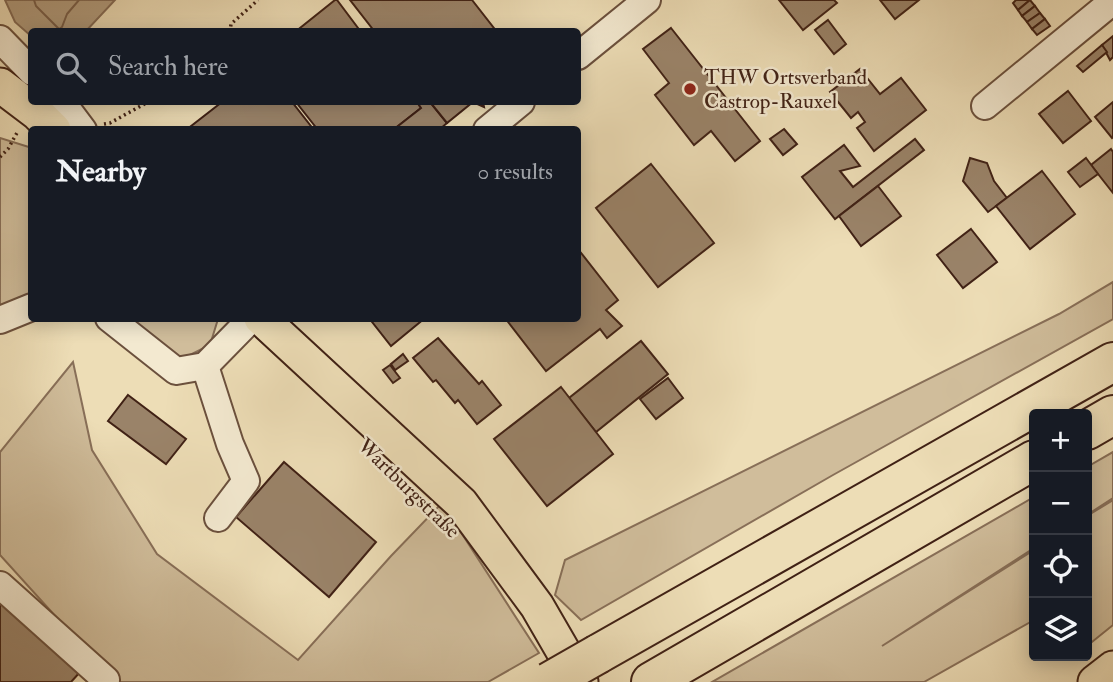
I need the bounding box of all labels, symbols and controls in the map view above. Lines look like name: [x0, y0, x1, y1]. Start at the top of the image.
search box: [28, 28, 581, 105]
icon: search: [52, 48, 90, 86]
text: Search here: [108, 51, 228, 83]
place label: THW Ortsverband Castrop-Rauxel: [704, 64, 868, 115]
marker: THW Ortsverband Castrop-Rauxel: [682, 81, 698, 97]
text: Nearby: [56, 153, 146, 190]
text: 0 results: [477, 157, 553, 186]
map controls: [1029, 409, 1092, 661]
button: +: [1029, 409, 1092, 472]
street label: Wartburgstraße: [351, 432, 466, 544]
button: −: [1029, 472, 1092, 535]
button: locate: [1029, 535, 1092, 598]
button: layers: [1029, 598, 1092, 661]

